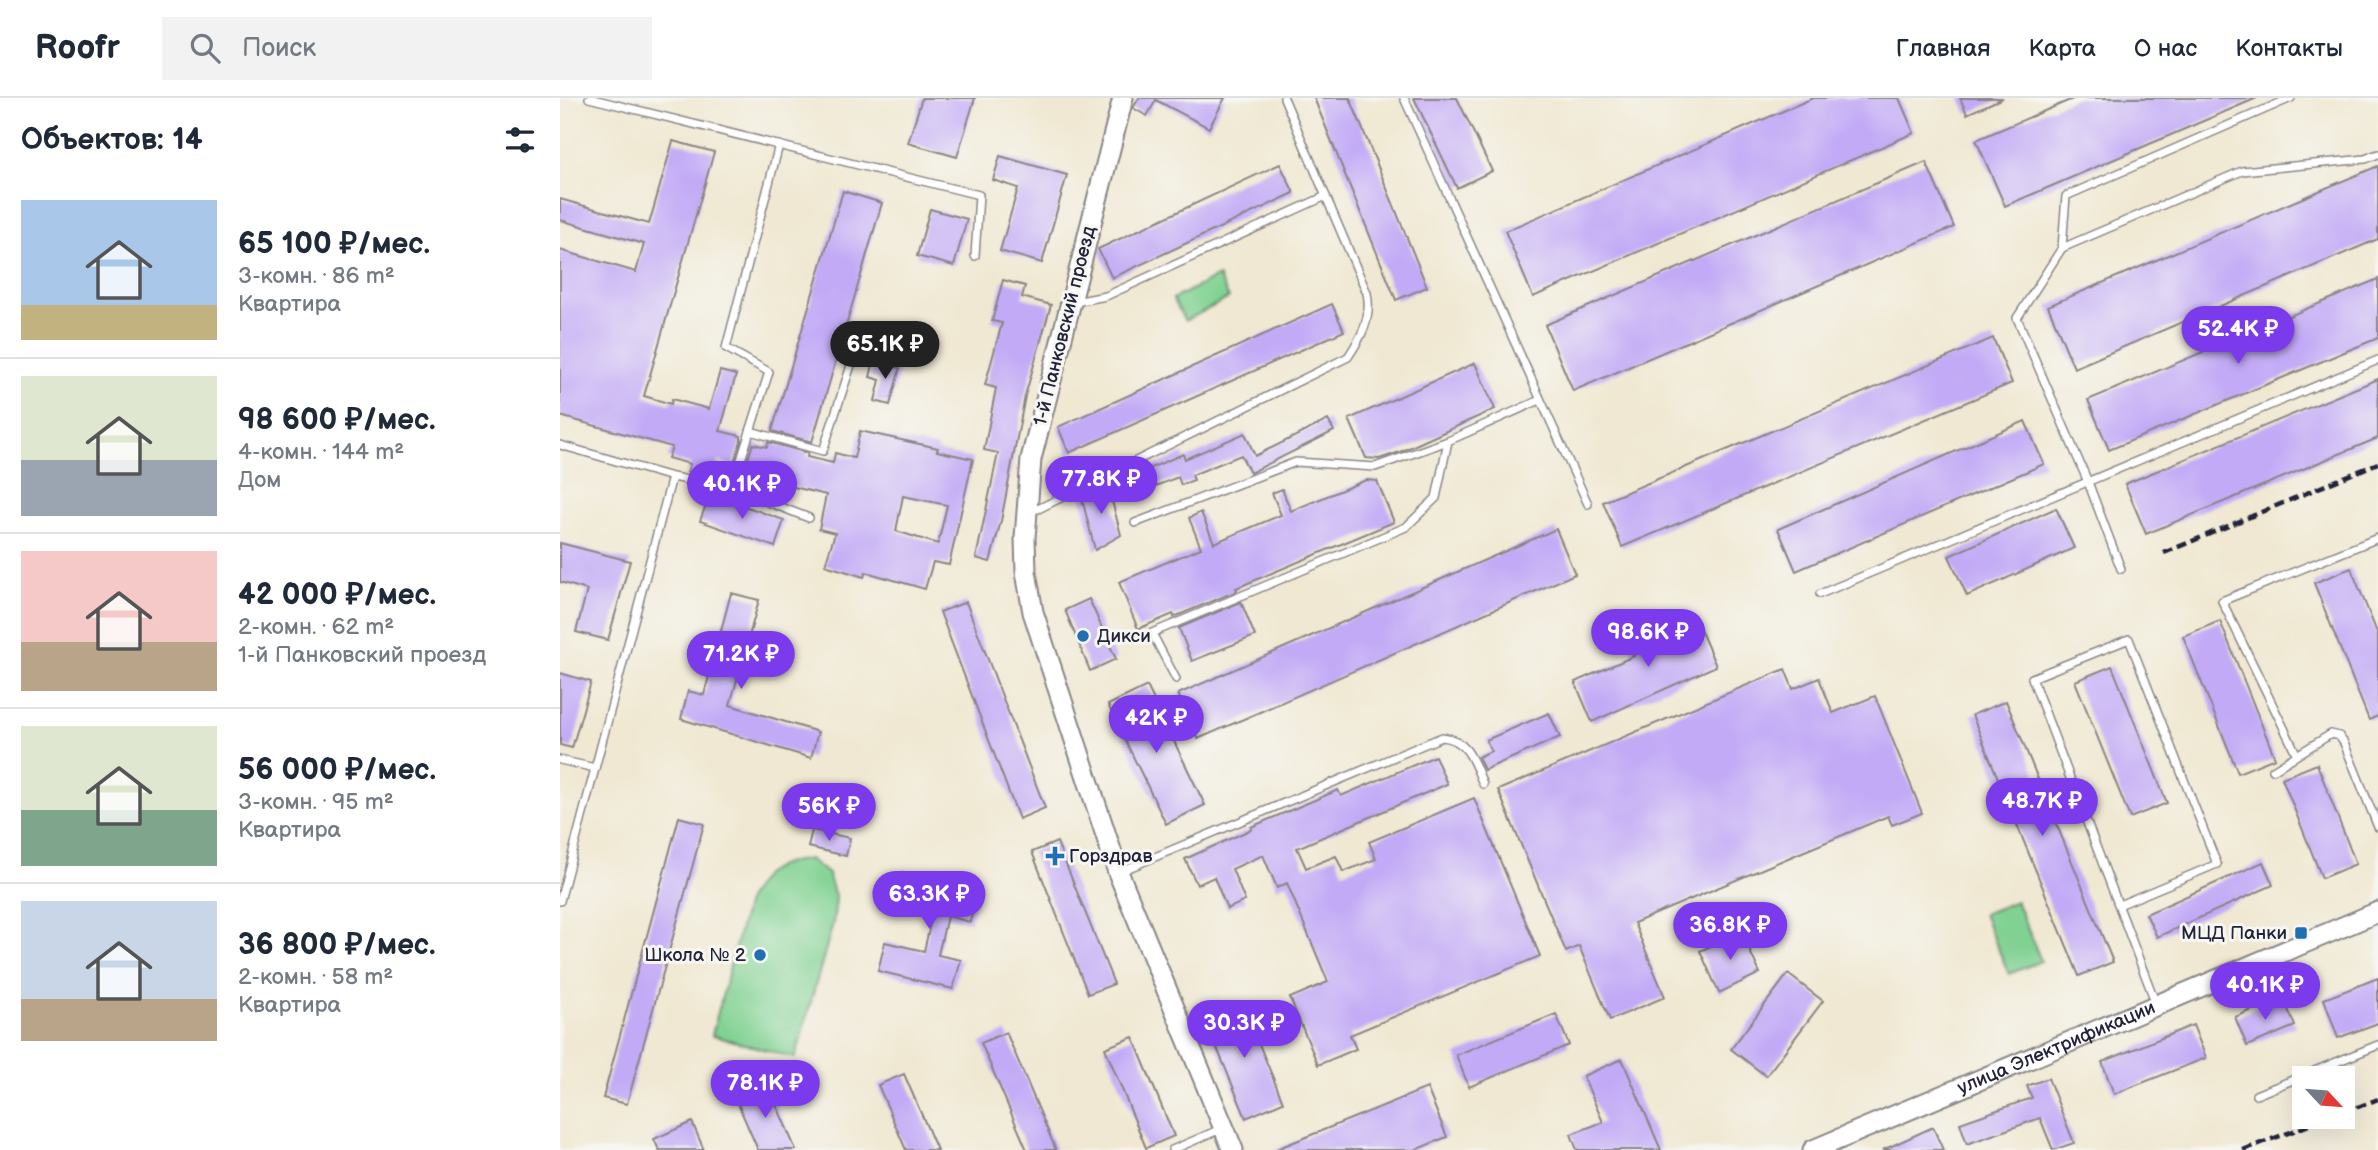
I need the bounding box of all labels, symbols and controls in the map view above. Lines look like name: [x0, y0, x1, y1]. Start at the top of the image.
search box: [162, 17, 652, 80]
text: Roofr: [35, 28, 120, 68]
icon: search: [186, 29, 224, 67]
text: Поиск: [242, 33, 316, 64]
text: Главная: [1896, 34, 1990, 63]
text: Карта: [2028, 34, 2096, 63]
text: О нас: [2134, 34, 2197, 63]
text: Контакты: [2235, 34, 2343, 63]
icon: filters: [501, 121, 539, 159]
text: Объектов: 14: [21, 122, 203, 158]
street label: 1-й Панковский проезд: [1029, 223, 1101, 428]
text: 65 100 ₽/мес.: [238, 226, 430, 262]
icon: home: [77, 228, 161, 312]
text: 3-комн. · 86 m²: [238, 262, 395, 290]
text: Квартира: [238, 290, 341, 318]
pin: 52.4K ₽: [2173, 306, 2303, 366]
text: 52.4K ₽: [2198, 315, 2278, 343]
pin: 65.1K ₽: [820, 322, 950, 381]
text: 65.1K ₽: [846, 330, 924, 358]
text: 98 600 ₽/мес.: [238, 402, 436, 438]
icon: home: [77, 404, 161, 488]
text: 4-комн. · 144 m²: [238, 438, 404, 466]
pin: 77.8K ₽: [1036, 456, 1166, 516]
pin: 40.1K ₽: [677, 462, 807, 521]
text: 77.8K ₽: [1061, 465, 1141, 493]
text: Дом: [238, 466, 281, 494]
text: 40.1K ₽: [703, 470, 781, 498]
text: 42 000 ₽/мес.: [238, 577, 436, 613]
icon: home: [77, 579, 161, 663]
pin: 98.6K ₽: [1583, 610, 1713, 669]
text: 2-комн. · 62 m²: [238, 613, 394, 641]
text: 98.6K ₽: [1607, 618, 1689, 646]
place label: Дикси: [1097, 625, 1151, 648]
marker: Дикси: [1075, 628, 1091, 644]
pin: 71.2K ₽: [676, 632, 806, 691]
text: 71.2K ₽: [703, 640, 779, 668]
text: 1-й Панковский проезд: [238, 641, 486, 669]
pin: 42K ₽: [1107, 696, 1205, 755]
text: 42K ₽: [1125, 704, 1187, 732]
text: 56 000 ₽/мес.: [238, 752, 436, 788]
icon: home: [77, 754, 161, 838]
pin: 48.7K ₽: [1977, 778, 2107, 838]
pin: 56K ₽: [780, 784, 878, 843]
text: 48.7K ₽: [2002, 787, 2082, 815]
text: 3-комн. · 95 m²: [238, 788, 394, 816]
text: 56K ₽: [798, 792, 860, 820]
text: Квартира: [238, 816, 341, 844]
place label: Горздрав: [1069, 845, 1153, 868]
marker: Горздрав: [1047, 848, 1063, 864]
pin: 63.3K ₽: [864, 872, 994, 931]
text: 63.3K ₽: [888, 880, 970, 908]
pin: 36.8K ₽: [1665, 902, 1795, 962]
text: 36.8K ₽: [1689, 911, 1771, 939]
place label: МЦД Панки: [2181, 922, 2287, 945]
marker: МЦД Панки: [2293, 925, 2309, 941]
text: 36 800 ₽/мес.: [238, 927, 436, 963]
icon: home: [77, 929, 161, 1013]
place label: Школа № 2: [644, 944, 747, 967]
marker: Школа № 2: [752, 947, 768, 963]
pin: 40.1K ₽: [2200, 962, 2330, 1022]
text: 2-комн. · 58 m²: [238, 963, 393, 991]
text: 40.1K ₽: [2226, 971, 2304, 999]
text: Квартира: [238, 991, 341, 1019]
street label: улица Электрификации: [1954, 996, 2159, 1099]
pin: 30.3K ₽: [1179, 1000, 1309, 1060]
text: 30.3K ₽: [1203, 1009, 1285, 1037]
pin: 78.1K ₽: [700, 1060, 830, 1120]
north arrow: [2292, 1066, 2356, 1129]
map controls: [2292, 1066, 2355, 1129]
text: 78.1K ₽: [727, 1069, 803, 1097]

